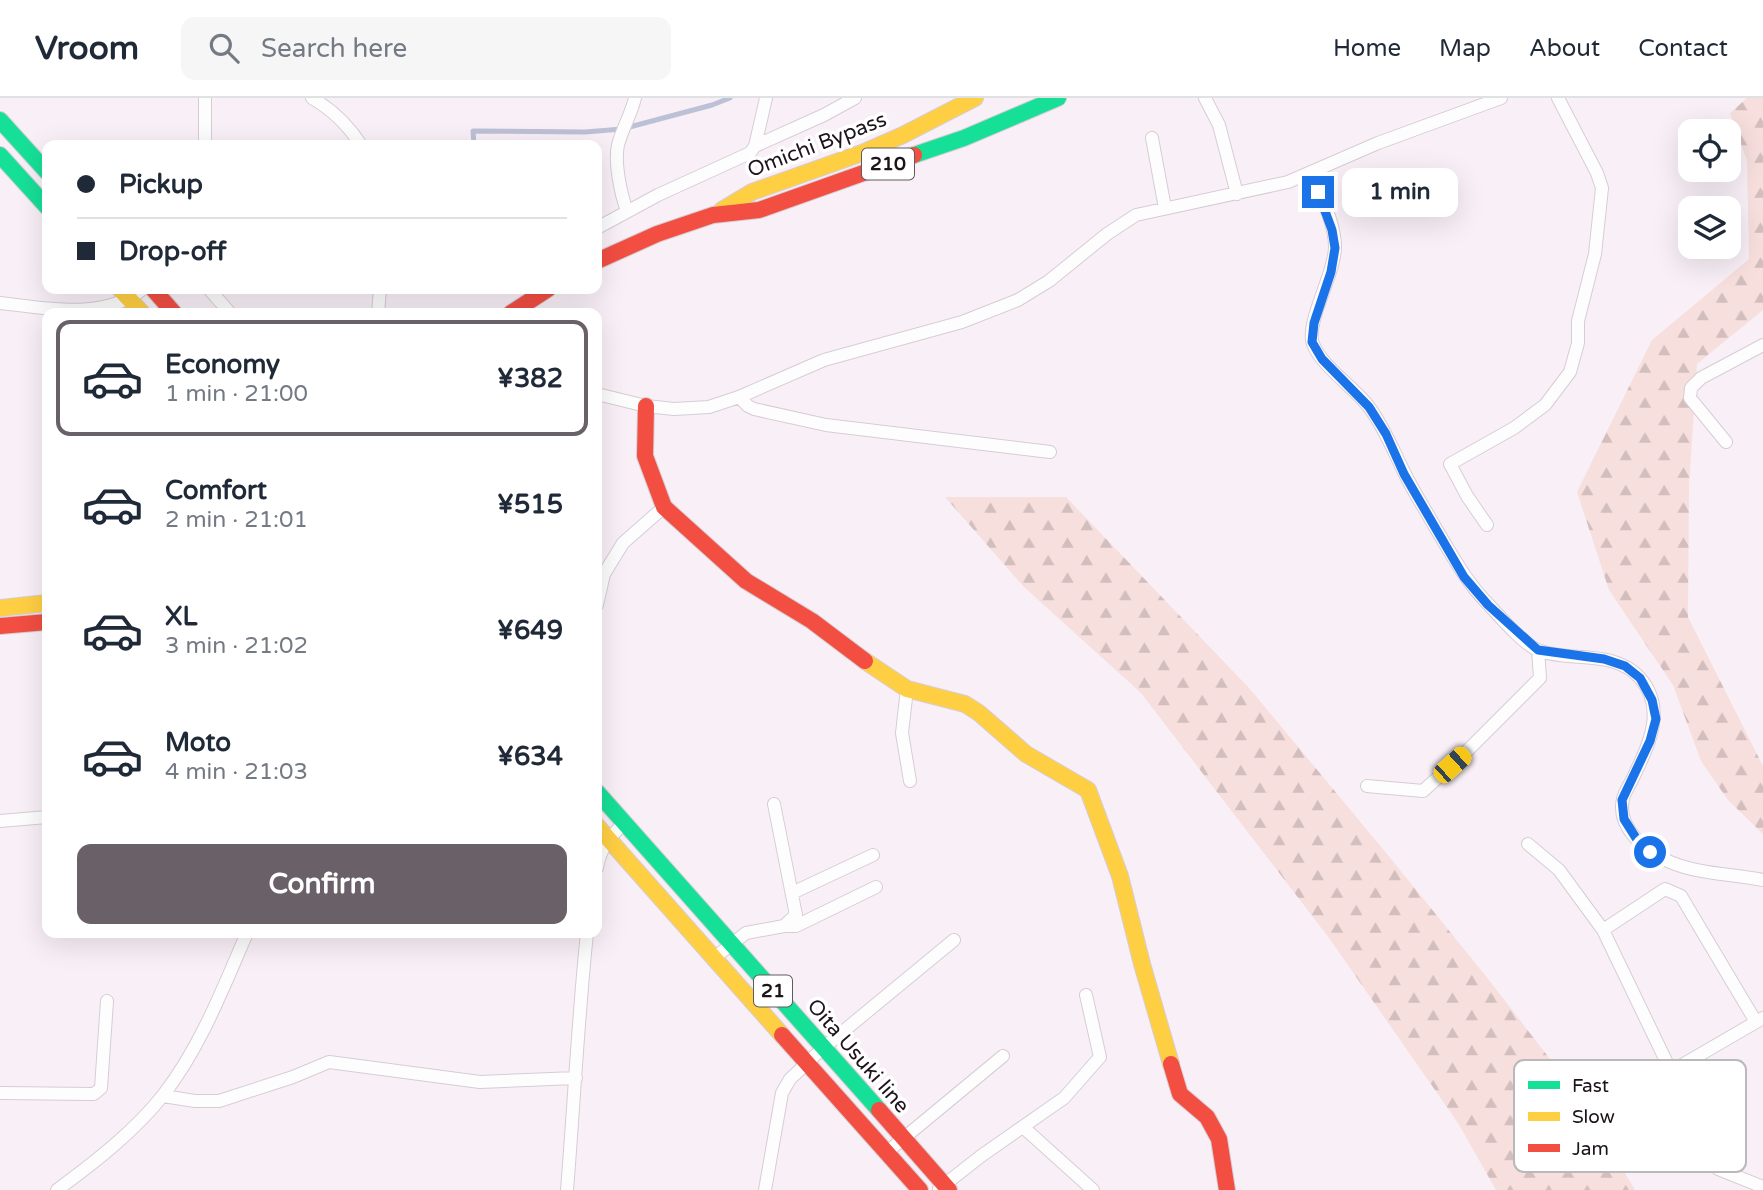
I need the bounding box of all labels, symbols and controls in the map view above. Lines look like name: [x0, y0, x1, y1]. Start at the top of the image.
search box: [181, 17, 671, 80]
text: Vroom: [35, 29, 139, 68]
icon: search: [205, 29, 243, 67]
text: Search here: [261, 33, 407, 64]
text: Home: [1333, 34, 1401, 63]
text: Map: [1439, 34, 1491, 63]
text: About: [1529, 34, 1600, 63]
text: Contact: [1638, 34, 1728, 63]
street label: Omichi Bypass: [744, 107, 890, 183]
map controls: [1678, 119, 1741, 259]
button: locate: [1678, 119, 1741, 182]
road number: 210: [862, 148, 914, 180]
callout: 1 min: [1342, 168, 1458, 217]
text: Pickup: [119, 169, 203, 200]
route end: [1302, 176, 1334, 208]
text: 1 min: [1369, 178, 1431, 206]
button: layers: [1678, 196, 1741, 259]
text: Drop-off: [119, 236, 226, 267]
icon: car: [81, 347, 144, 410]
text: Economy: [165, 349, 280, 380]
text: ¥382: [497, 363, 563, 394]
text: 1 min · 21:00: [165, 380, 308, 408]
icon: car: [81, 473, 144, 536]
text: Comfort: [165, 475, 267, 506]
text: ¥515: [497, 489, 563, 520]
text: 2 min · 21:01: [165, 506, 308, 534]
icon: car: [81, 599, 144, 662]
text: XL: [165, 601, 197, 632]
text: ¥649: [497, 615, 563, 646]
text: 3 min · 21:02: [165, 632, 308, 660]
icon: car: [81, 725, 144, 788]
text: Moto: [165, 727, 231, 758]
text: ¥634: [497, 741, 563, 772]
car: [1430, 743, 1475, 787]
text: 4 min · 21:03: [165, 758, 308, 786]
route start: [1634, 836, 1666, 868]
button: Confirm: [77, 844, 567, 924]
road number: 21: [754, 976, 792, 1006]
street label: Oita Usuki line: [802, 994, 914, 1118]
legend: [1514, 1060, 1746, 1172]
text: Fast: [1572, 1075, 1609, 1097]
text: Slow: [1572, 1106, 1615, 1128]
text: Jam: [1572, 1138, 1609, 1160]

